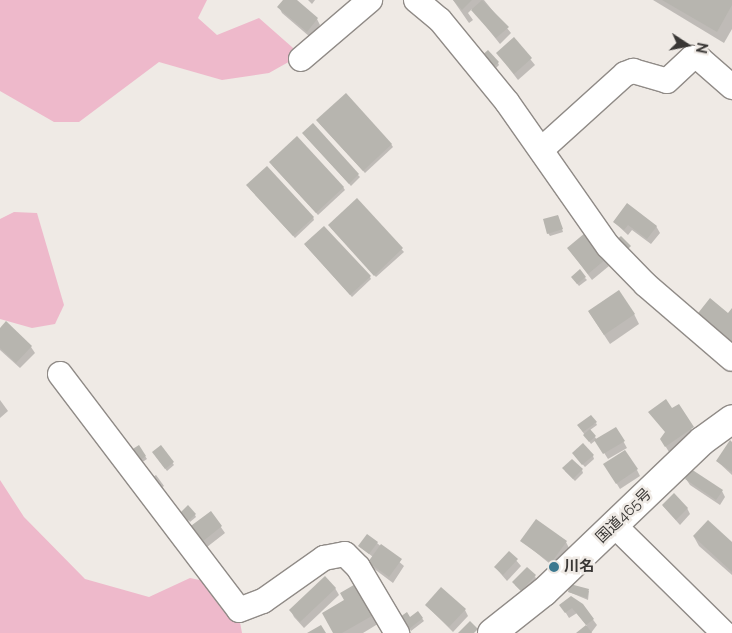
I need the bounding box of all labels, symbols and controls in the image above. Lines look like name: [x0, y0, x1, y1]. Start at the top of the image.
north arrow: [662, 20, 712, 70]
text: N: [693, 41, 711, 55]
street label: 国道465号: [592, 485, 656, 547]
place label: 川名: [564, 558, 594, 576]
marker: 川名: [548, 561, 560, 573]

